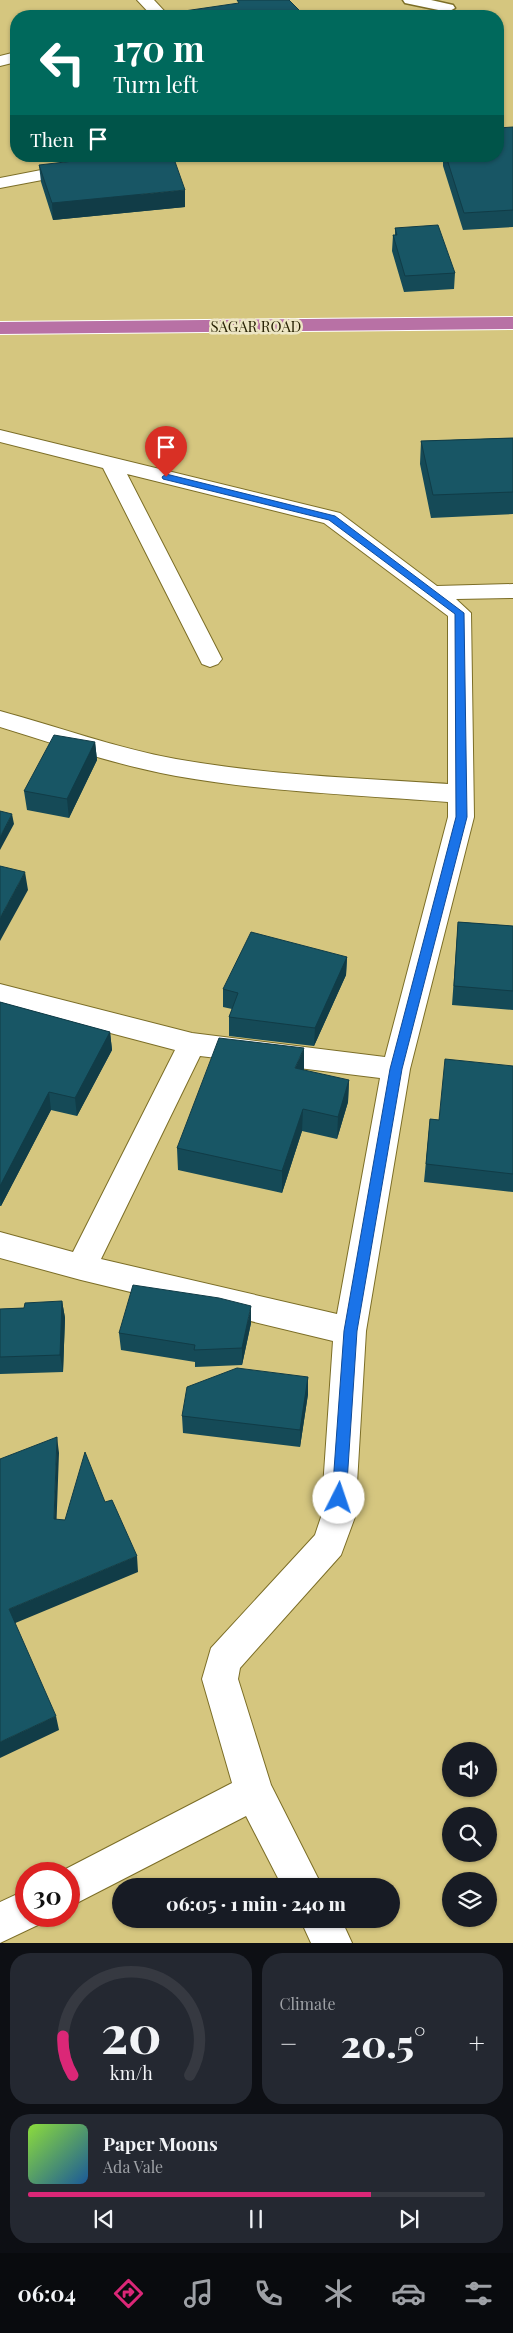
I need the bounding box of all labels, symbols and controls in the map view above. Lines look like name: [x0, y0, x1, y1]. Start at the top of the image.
text: 170 m: [113, 24, 205, 71]
icon: left: [30, 30, 95, 95]
text: Turn left: [113, 69, 198, 99]
icon: arrive: [84, 125, 112, 153]
text: Then: [30, 126, 74, 152]
street label: SAGAR ROAD: [211, 316, 302, 336]
pin: [145, 426, 187, 477]
icon: arrive: [152, 433, 180, 461]
position arrow: [312, 1471, 364, 1523]
map controls: [442, 1742, 497, 1927]
button: sound: [442, 1742, 497, 1797]
button: search: [442, 1807, 497, 1862]
speed limit sign: 30: [15, 1862, 80, 1927]
button: layers: [442, 1872, 497, 1927]
text: 06:05 · 1 min · 240 m: [166, 1890, 346, 1916]
text: Climate: [280, 1993, 336, 2014]
text: 20: [100, 1998, 161, 2067]
text: 20.5°: [341, 2017, 426, 2068]
text: −: [280, 2024, 298, 2061]
text: +: [469, 2024, 485, 2061]
text: km/h: [109, 2061, 153, 2084]
text: Paper Moons: [103, 2130, 218, 2156]
text: Ada Vale: [103, 2156, 163, 2177]
icon: previous: [90, 2205, 118, 2233]
icon: pause: [242, 2205, 270, 2233]
icon: next: [395, 2205, 423, 2233]
icon: directions: [111, 2276, 146, 2311]
icon: music: [181, 2276, 216, 2311]
icon: phone: [251, 2276, 286, 2311]
icon: climate: [321, 2276, 356, 2311]
icon: car: [391, 2276, 426, 2311]
icon: filters: [461, 2276, 496, 2311]
text: 06:04: [17, 2278, 76, 2308]

